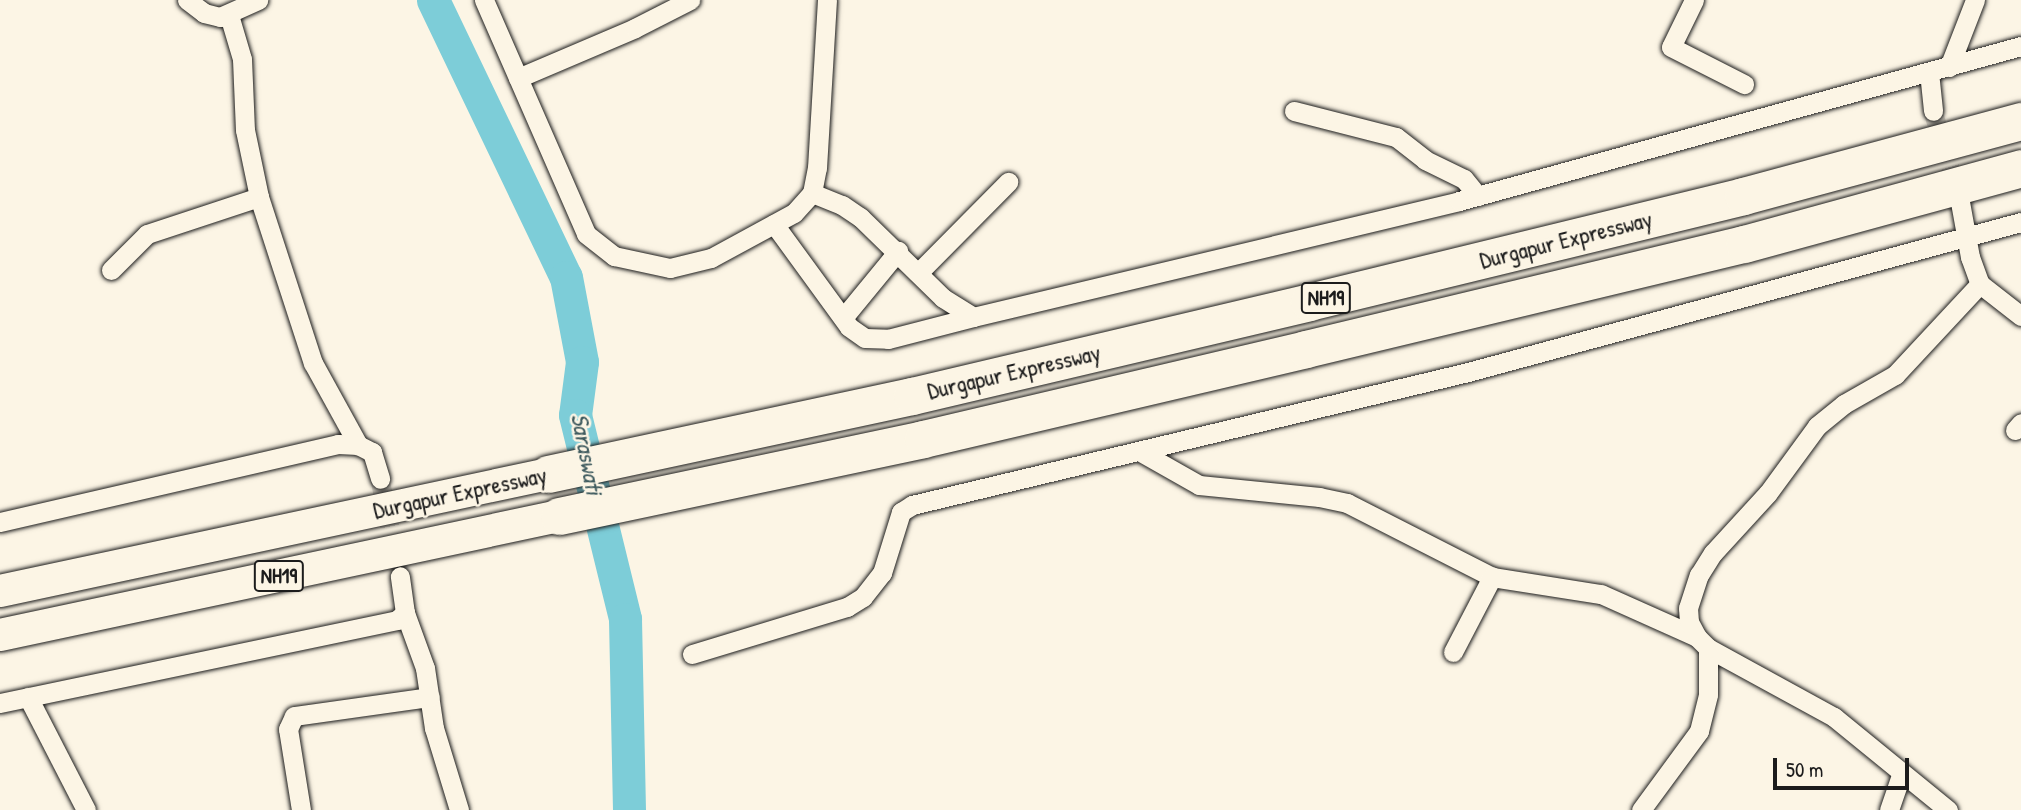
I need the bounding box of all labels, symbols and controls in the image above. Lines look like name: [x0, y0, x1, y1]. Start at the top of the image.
street label: Durgapur Expressway: [1477, 205, 1655, 275]
road number: NH19: [1300, 280, 1352, 316]
street label: Durgapur Expressway: [925, 339, 1103, 405]
water label: Saraswati: [565, 411, 609, 497]
street label: Durgapur Expressway: [371, 461, 549, 525]
road number: NH19: [253, 558, 305, 594]
scale bar: [1776, 744, 1912, 788]
text: 50 m: [1786, 755, 1823, 784]

